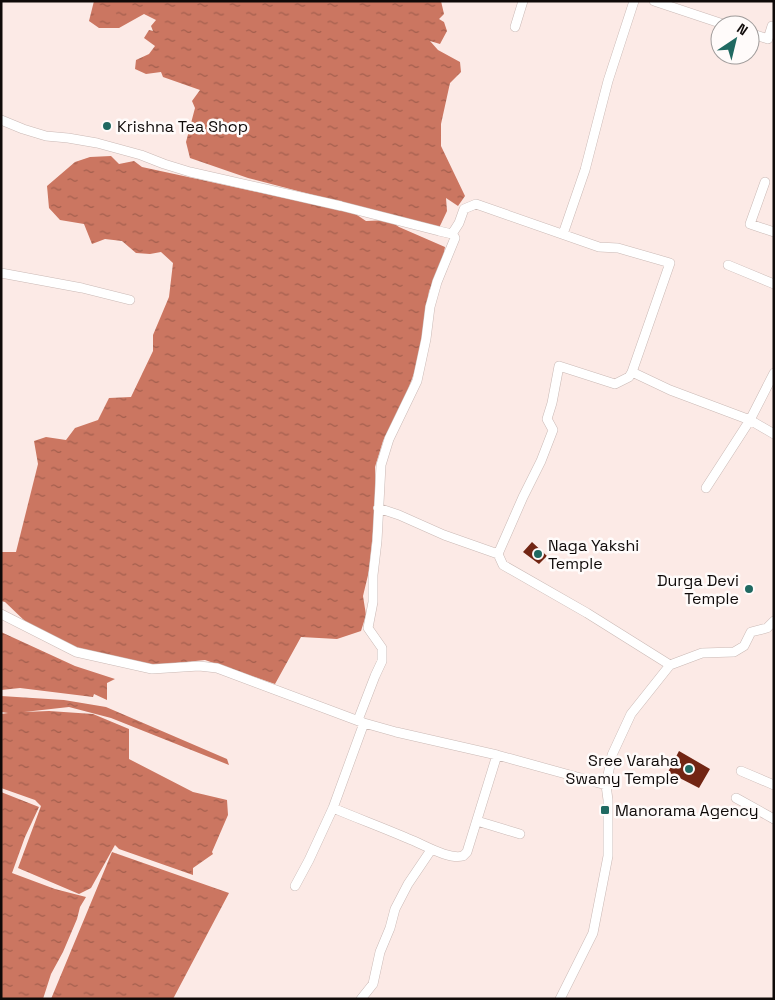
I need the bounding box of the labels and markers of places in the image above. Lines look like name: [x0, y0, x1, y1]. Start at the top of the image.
place label: Krishna Tea Shop: [117, 116, 248, 137]
marker: Krishna Tea Shop: [101, 120, 113, 132]
place label: Naga Yakshi Temple: [548, 535, 639, 574]
marker: Naga Yakshi Temple: [532, 548, 544, 560]
place label: Durga Devi Temple: [657, 570, 739, 609]
marker: Durga Devi Temple: [743, 583, 755, 595]
place label: Sree Varaha Swamy Temple: [565, 750, 679, 789]
marker: Sree Varaha Swamy Temple: [683, 763, 695, 775]
place label: Manorama Agency: [615, 800, 759, 821]
marker: Manorama Agency: [599, 804, 611, 816]

